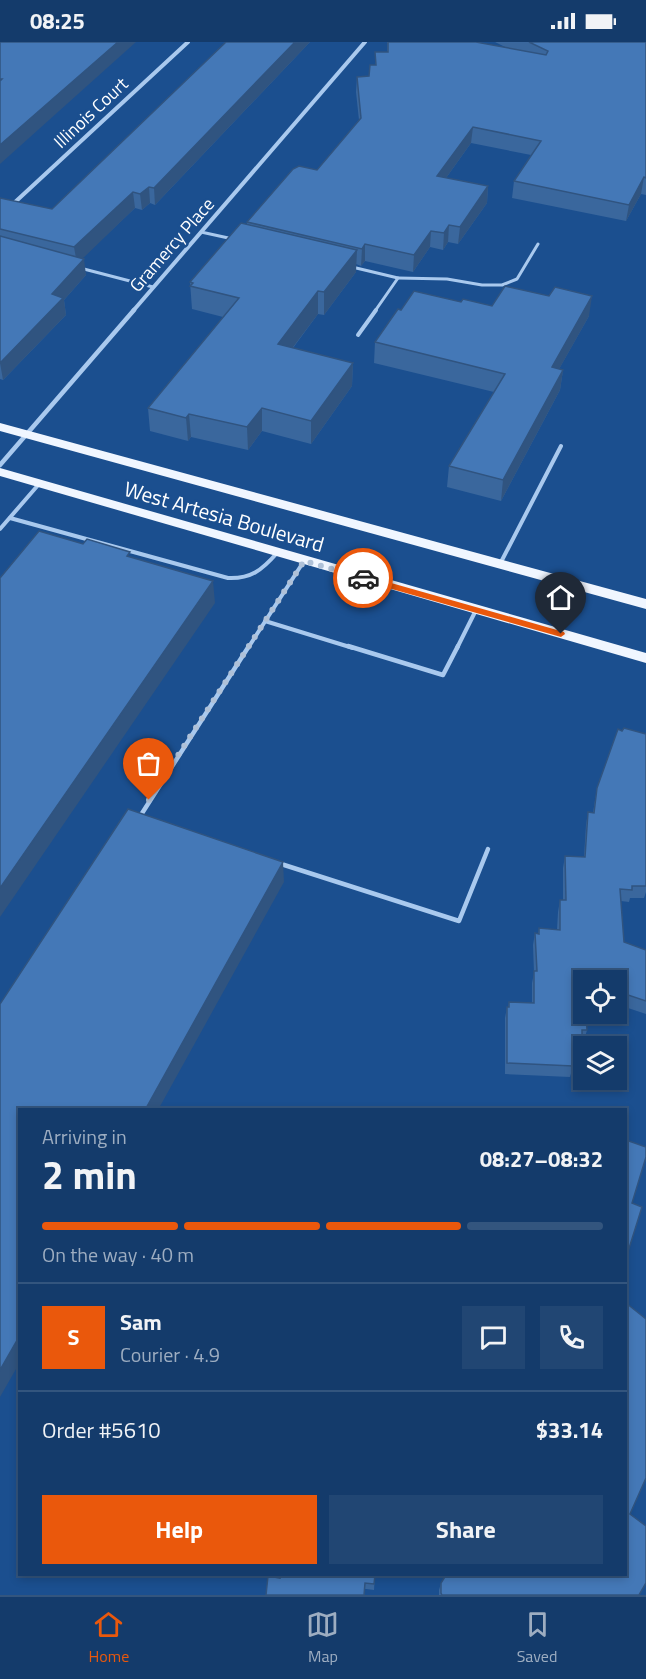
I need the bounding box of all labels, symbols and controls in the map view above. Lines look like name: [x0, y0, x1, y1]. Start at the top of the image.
text: 08:25: [30, 4, 85, 38]
street label: Illinois Court: [47, 70, 134, 154]
street label: Gramercy Place: [123, 191, 220, 298]
street label: West Artesia Boulevard: [120, 472, 328, 560]
courier: [333, 548, 393, 608]
icon: car: [347, 562, 380, 595]
pin: [535, 572, 586, 634]
icon: home: [544, 581, 577, 614]
pin: [123, 738, 174, 800]
icon: bag: [132, 747, 165, 780]
map controls: [573, 970, 627, 1090]
button: locate: [573, 970, 627, 1024]
button: layers: [573, 1036, 627, 1090]
text: Arriving in: [42, 1121, 127, 1152]
text: 08:27–08:32: [480, 1142, 603, 1176]
text: 2 min: [42, 1145, 137, 1204]
text: On the way · 40 m: [42, 1239, 194, 1270]
text: Sam: [120, 1305, 162, 1339]
button: chat: [462, 1306, 525, 1369]
button: phone: [540, 1306, 603, 1369]
text: S: [68, 1320, 79, 1354]
text: Courier · 4.9: [120, 1339, 220, 1370]
text: Order #5610: [42, 1413, 161, 1447]
text: $33.14: [536, 1413, 603, 1447]
button: Help: [42, 1495, 317, 1564]
button: Share: [329, 1495, 603, 1564]
tab: Home: [89, 1608, 129, 1668]
tab: Map: [306, 1608, 339, 1668]
tab: Saved: [517, 1608, 557, 1668]

